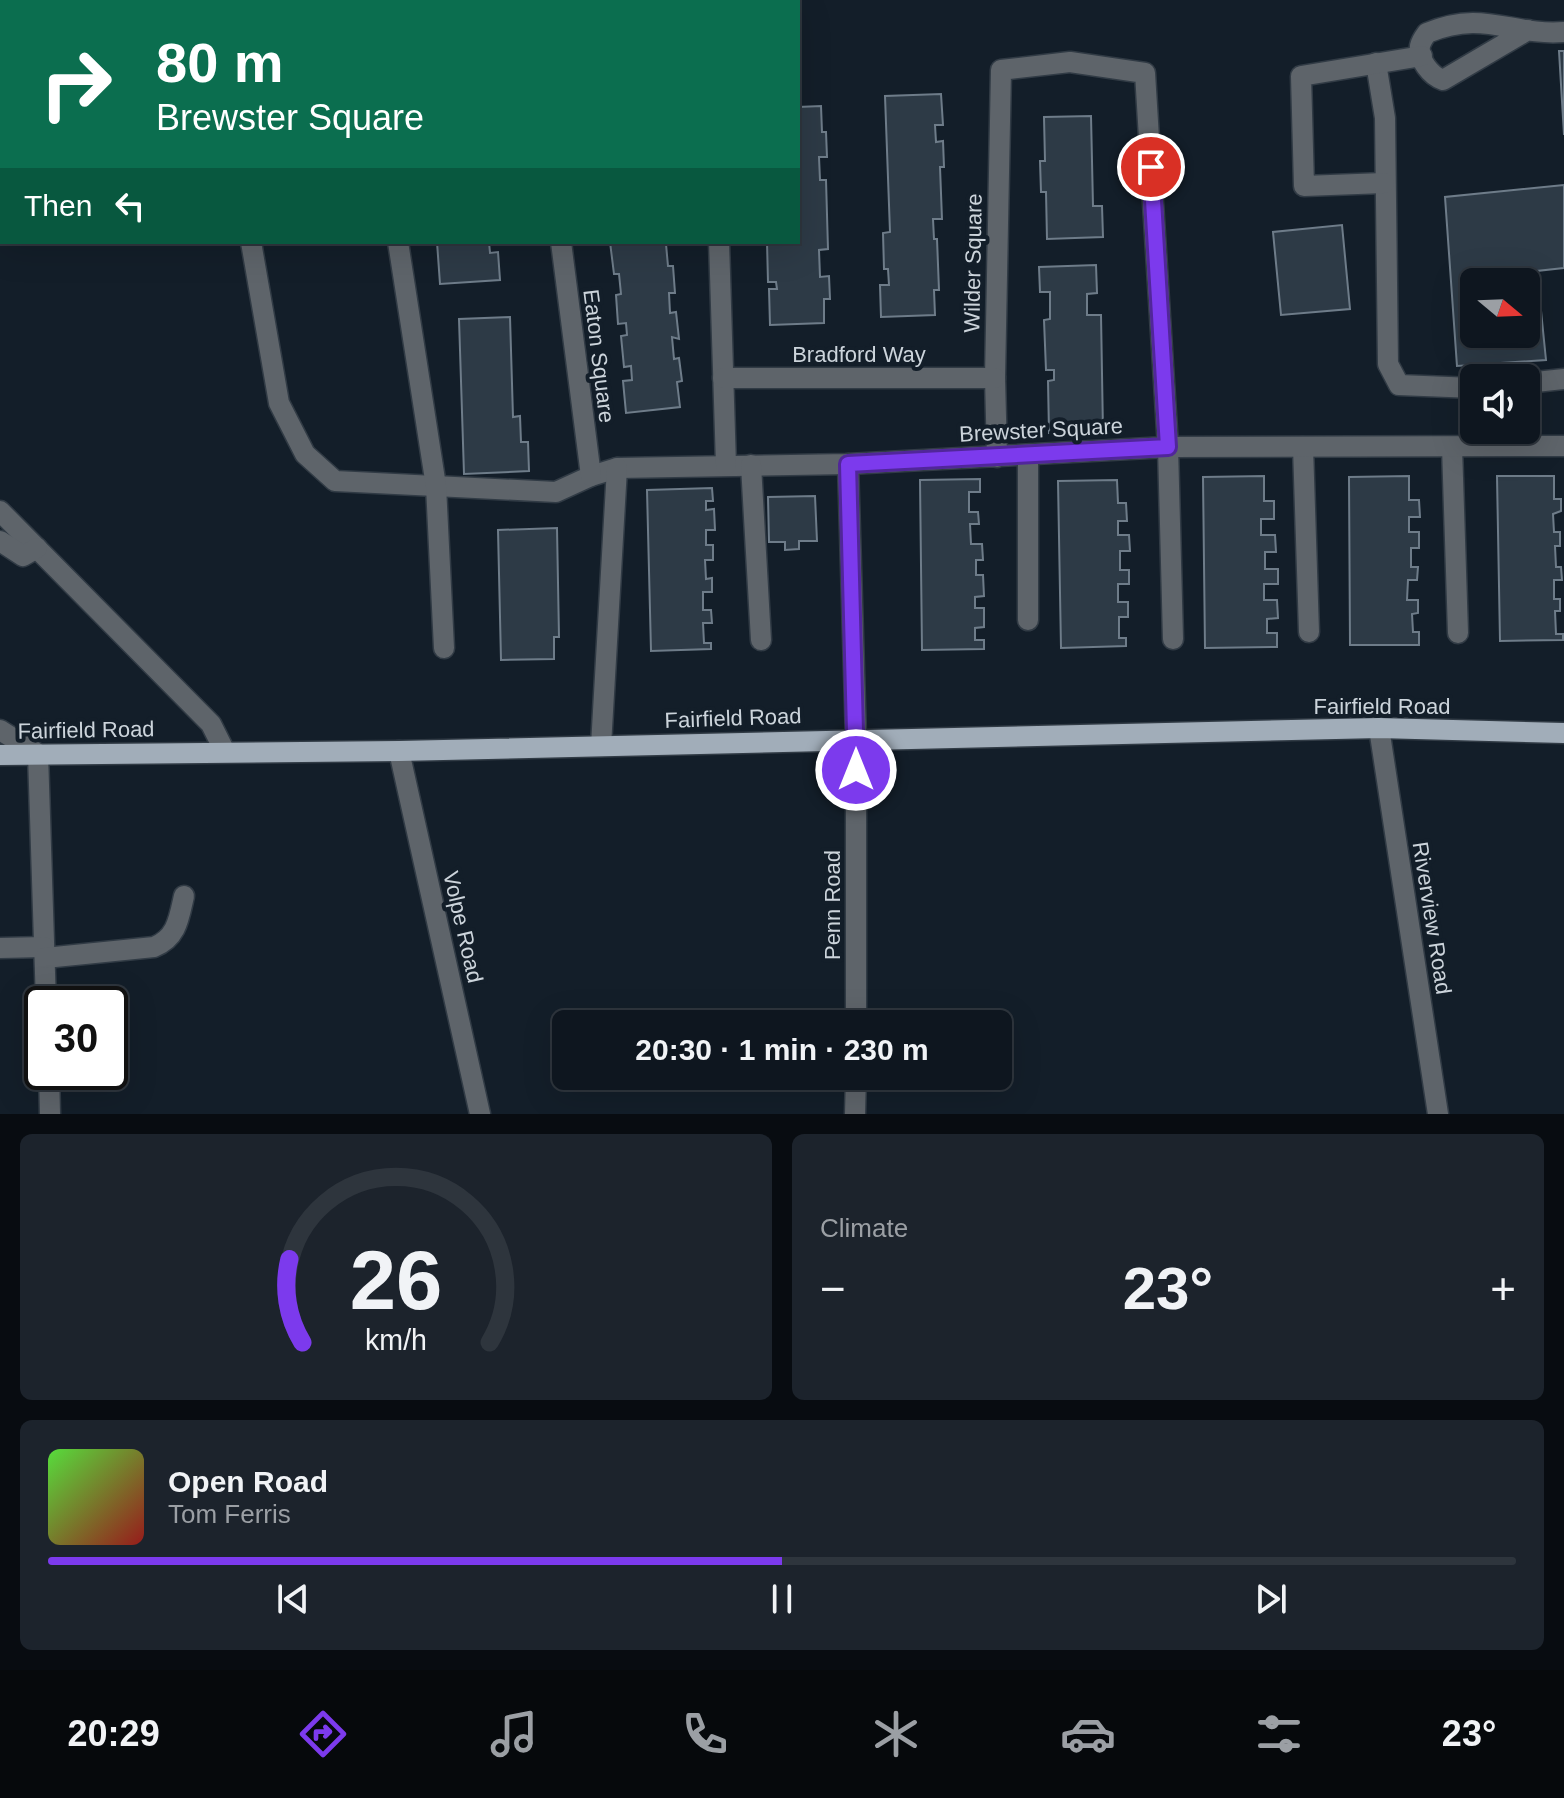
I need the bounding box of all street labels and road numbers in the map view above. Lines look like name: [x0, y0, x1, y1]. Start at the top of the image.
street label: Wilder Square: [959, 193, 987, 333]
street label: Eaton Square: [578, 288, 620, 424]
street label: Bradford Way: [792, 342, 926, 367]
street label: Brewster Square: [959, 413, 1123, 447]
street label: Fairfield Road: [1314, 694, 1450, 719]
street label: Fairfield Road: [664, 703, 802, 733]
street label: Fairfield Road: [17, 716, 155, 744]
street label: Riverview Road: [1408, 840, 1456, 996]
street label: Penn Road: [820, 850, 845, 960]
street label: Volpe Road: [438, 869, 488, 985]

